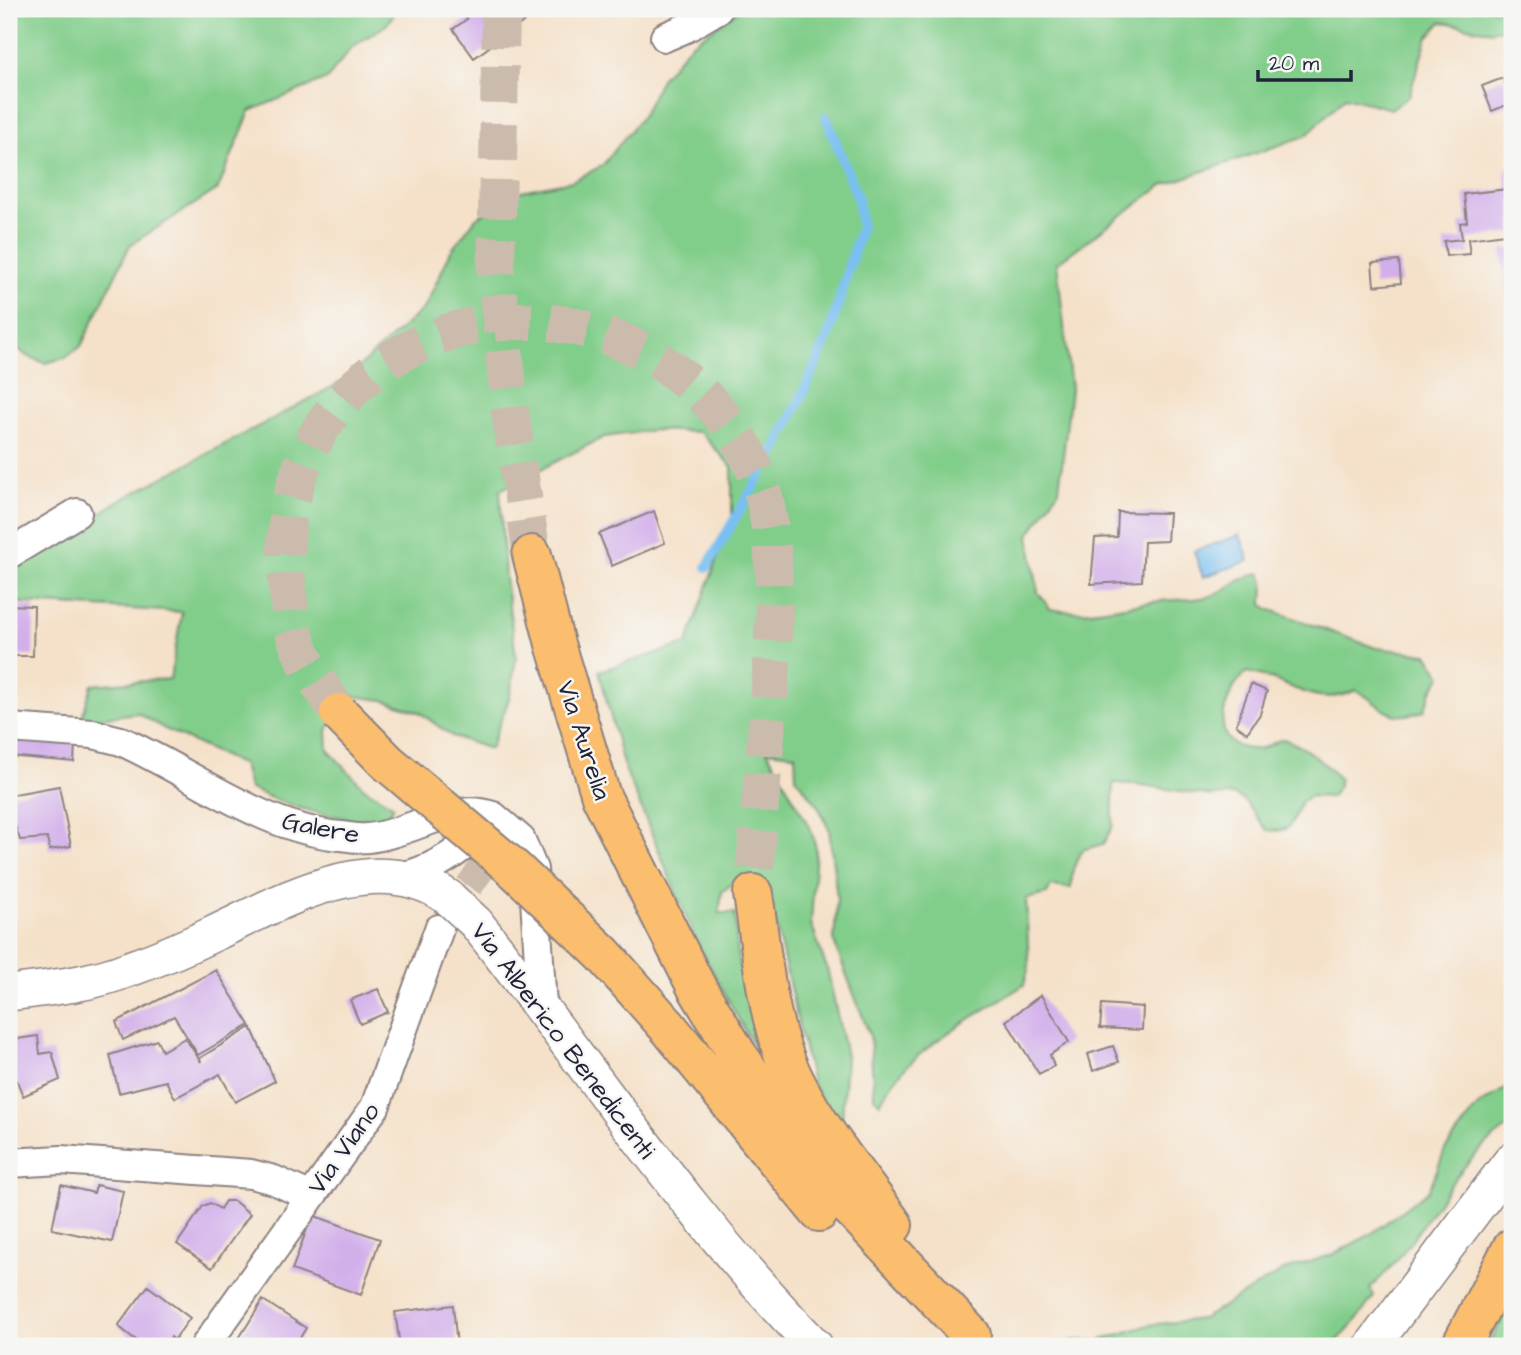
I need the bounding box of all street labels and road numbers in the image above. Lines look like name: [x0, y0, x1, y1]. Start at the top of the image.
street label: Via Aurelia: [548, 676, 620, 805]
street label: Galere: [279, 803, 362, 853]
street label: Via Alberico Benedicenti: [462, 915, 664, 1166]
street label: Via Viano: [299, 1095, 389, 1202]

